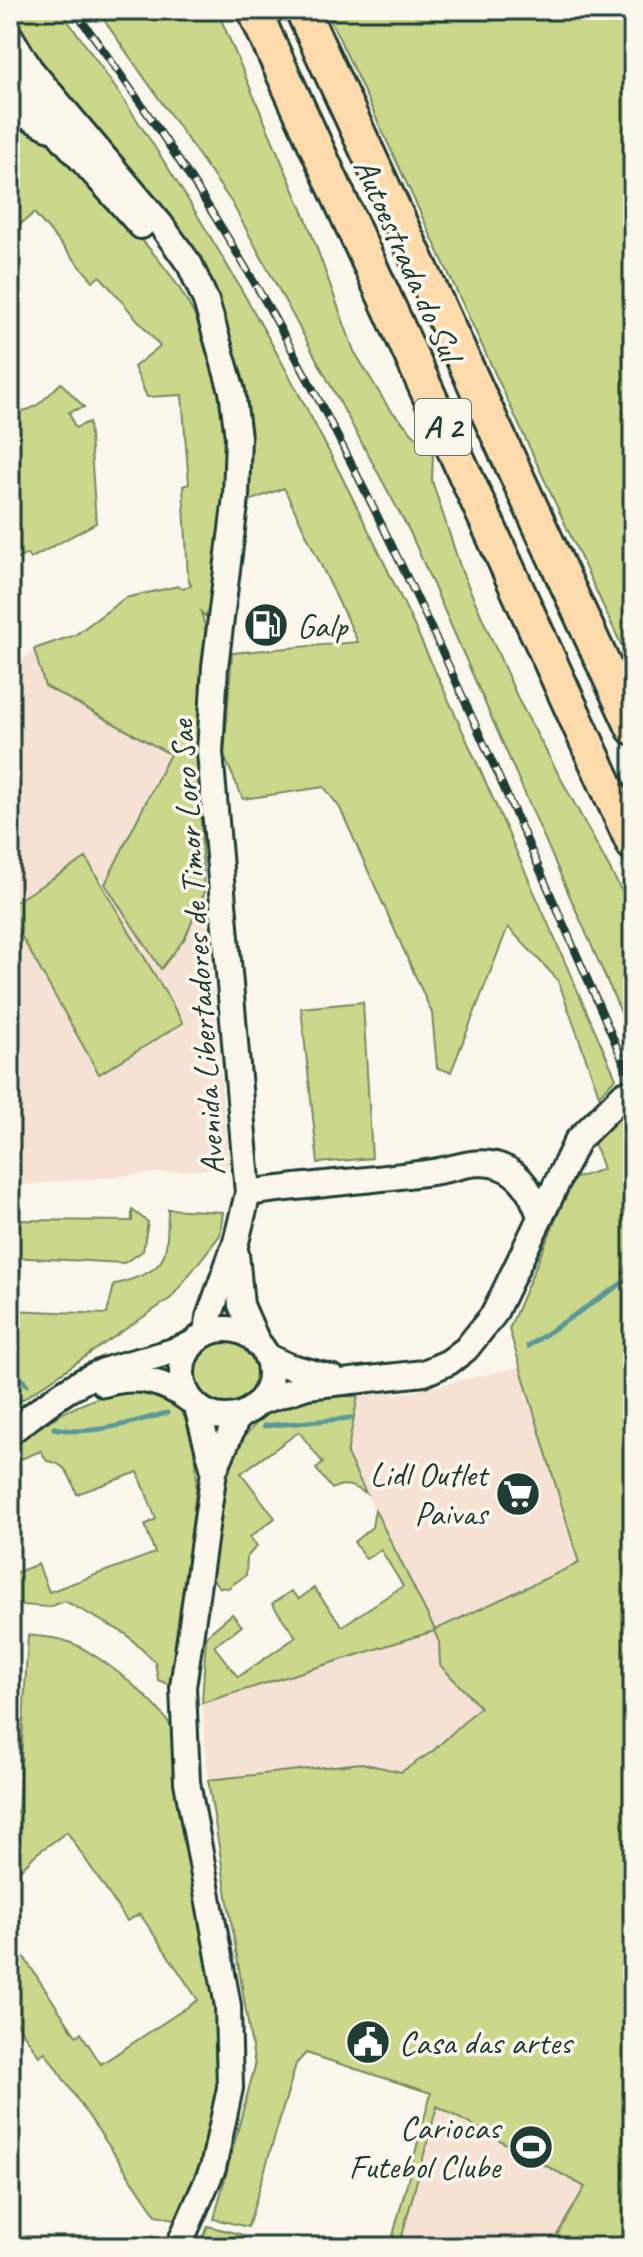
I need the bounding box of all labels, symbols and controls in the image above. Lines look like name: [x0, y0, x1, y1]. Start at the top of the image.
street label: Autoestrada do Sul: [344, 151, 474, 372]
road number: A 2: [415, 399, 471, 455]
fuel station icon: Galp: [242, 601, 290, 649]
place label: Galp: [297, 604, 349, 647]
street label: Avenida Libertadores de Timor Loro Sae: [159, 717, 234, 1177]
place label: Lidl Outlet Paivas: [370, 1453, 491, 1535]
supermarket icon: Lidl Outlet Paivas: [494, 1470, 542, 1518]
public building icon: Casa das artes: [344, 2018, 392, 2066]
place label: Casa das artes: [399, 2021, 575, 2064]
place label: Cariocas Futebol Clube: [349, 2106, 503, 2188]
sports icon: Cariocas Futebol Clube: [507, 2123, 555, 2171]

